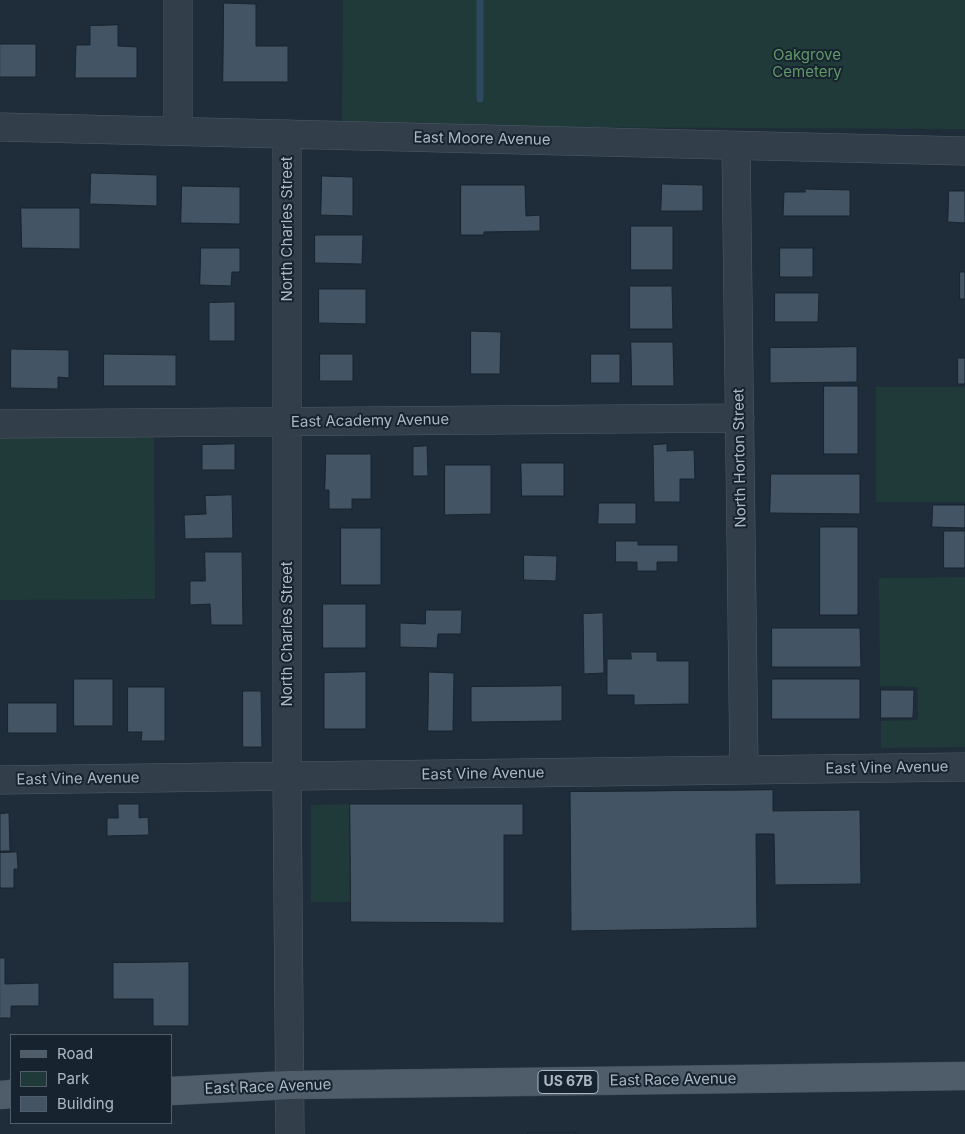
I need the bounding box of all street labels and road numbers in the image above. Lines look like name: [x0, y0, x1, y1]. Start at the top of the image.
street label: East Moore Avenue: [413, 129, 551, 149]
street label: North Charles Street: [278, 156, 296, 302]
street label: North Horton Street: [730, 388, 750, 528]
street label: East Academy Avenue: [291, 411, 449, 431]
street label: North Charles Street: [278, 561, 296, 707]
street label: East Vine Avenue: [825, 758, 949, 778]
street label: East Vine Avenue: [421, 764, 545, 784]
street label: East Vine Avenue: [16, 769, 140, 789]
road number: US 67B: [538, 1070, 598, 1094]
street label: East Race Avenue: [609, 1070, 737, 1090]
street label: East Race Avenue: [204, 1076, 332, 1098]

